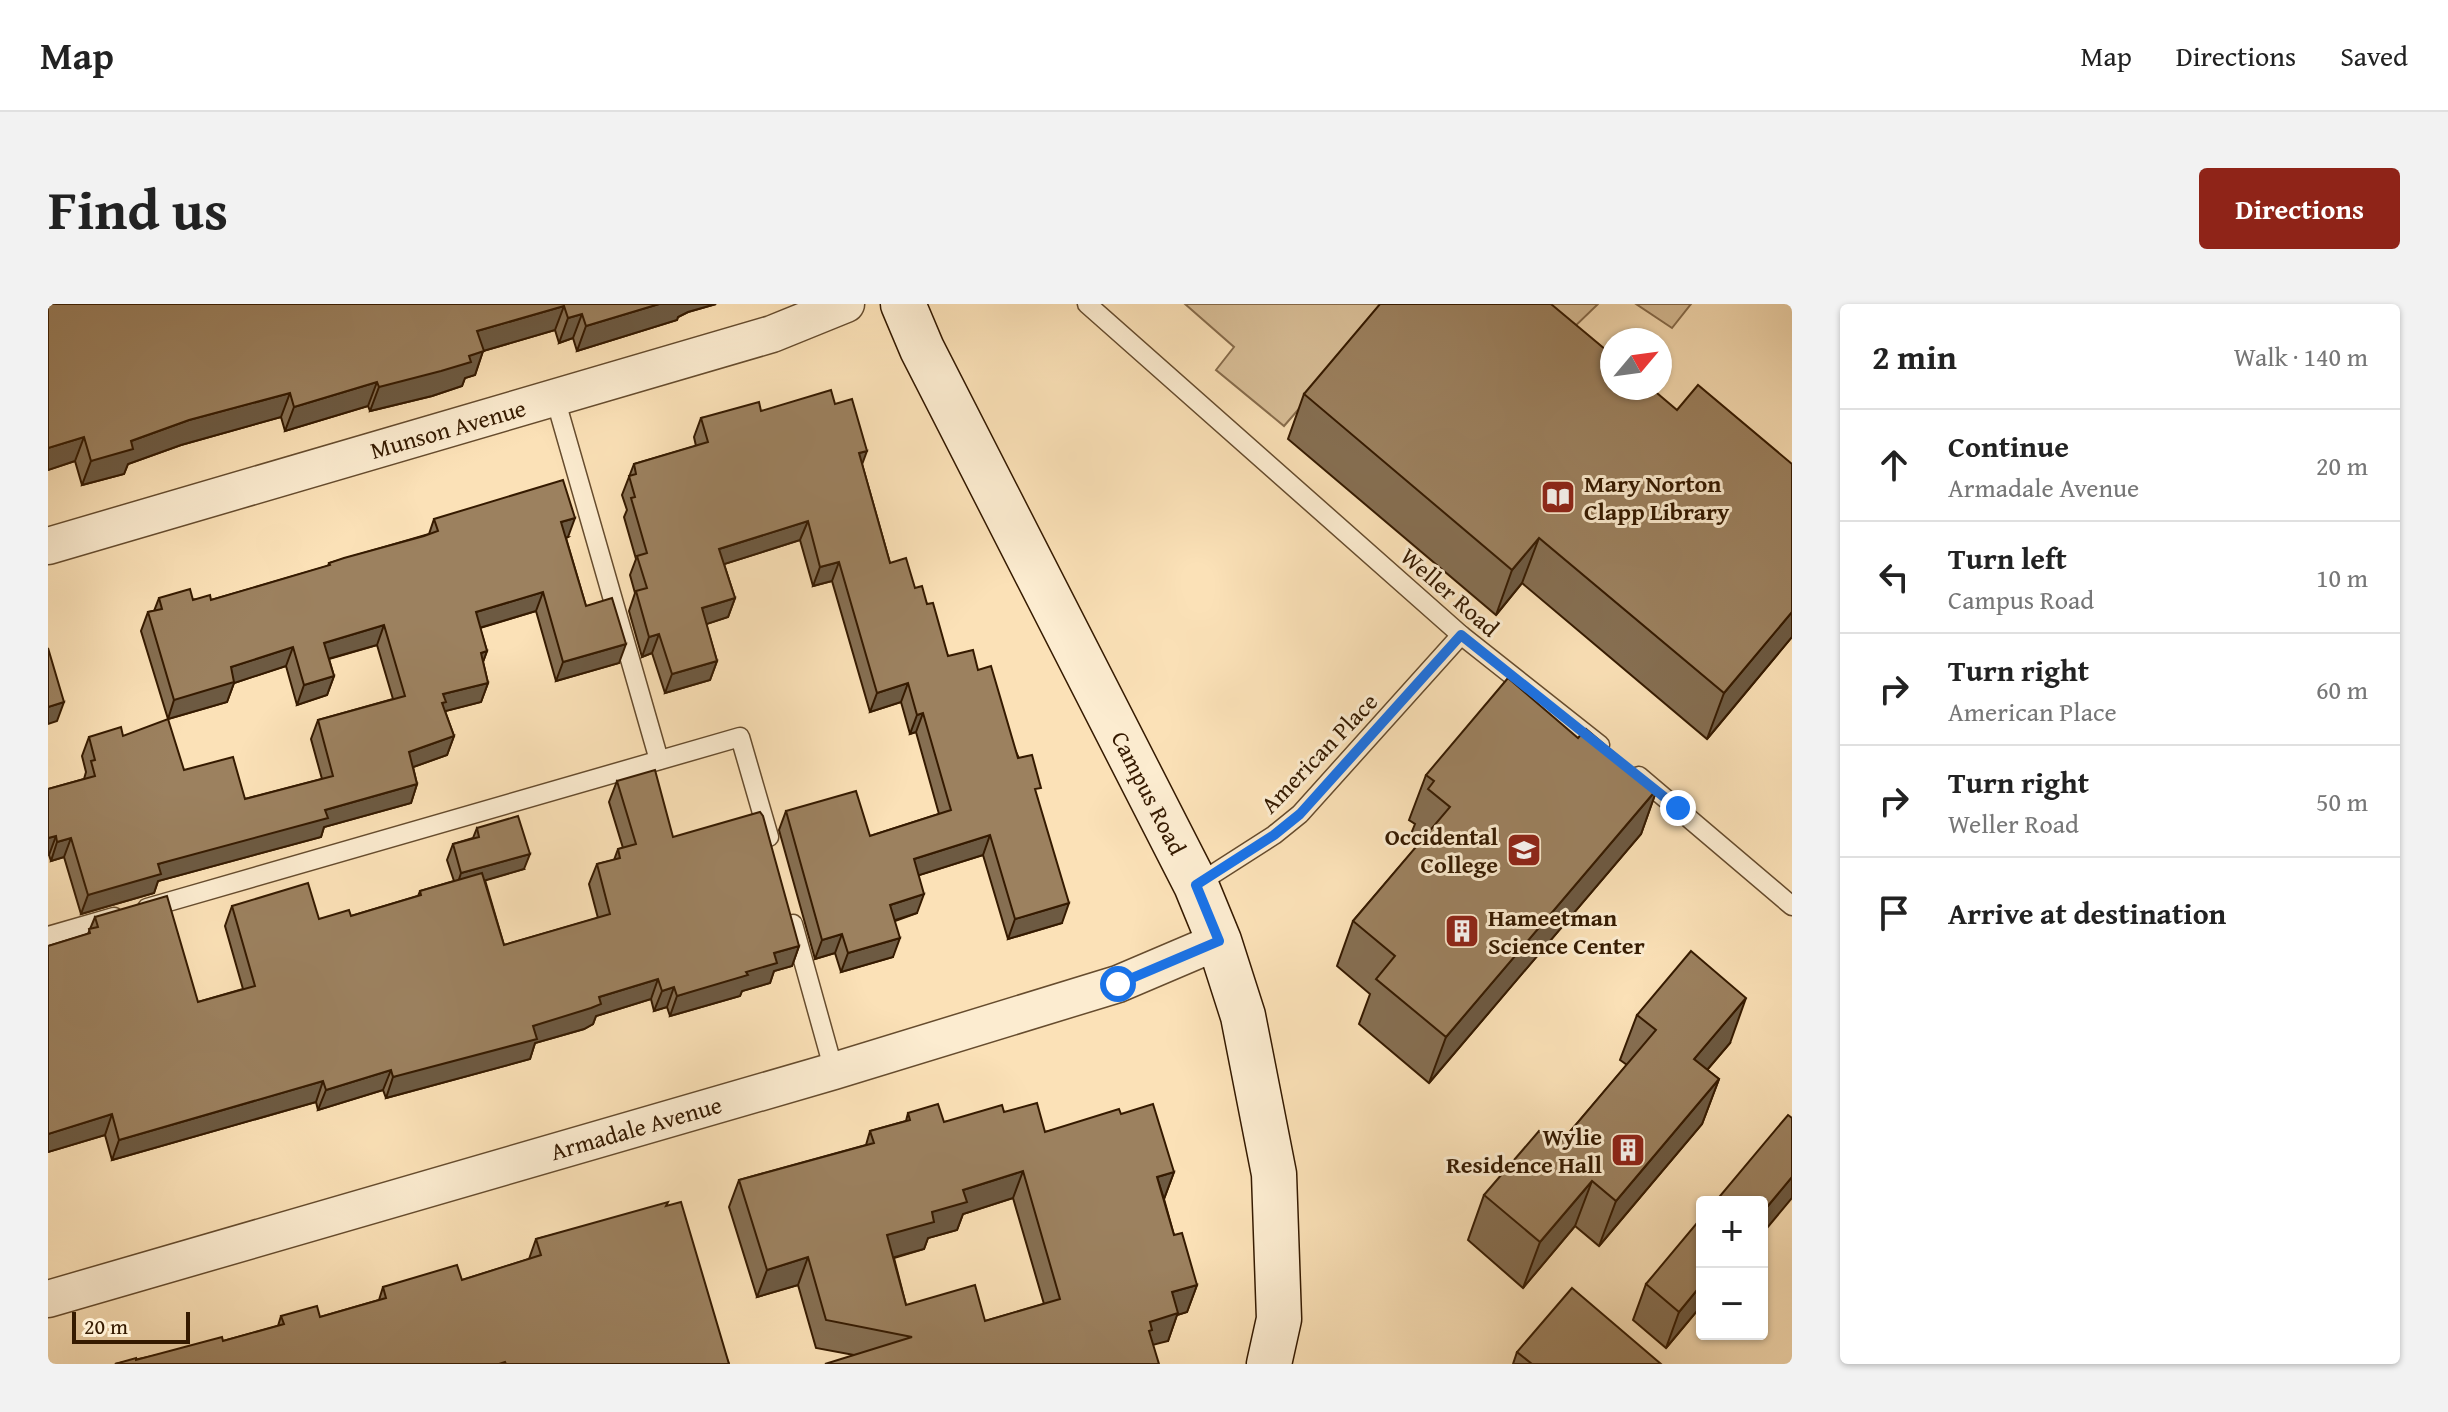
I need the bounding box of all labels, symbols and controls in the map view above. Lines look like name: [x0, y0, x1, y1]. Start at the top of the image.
text: Map: [40, 27, 114, 83]
text: Map: [2080, 35, 2132, 76]
text: Directions: [2176, 35, 2296, 76]
text: Saved: [2340, 35, 2408, 76]
text: Find us: [48, 167, 228, 250]
button: Directions: [2199, 168, 2400, 249]
north arrow: [1600, 328, 1672, 400]
text: 2 min: [1872, 332, 1957, 381]
text: Walk · 140 m: [2234, 337, 2368, 376]
street label: Munson Avenue: [366, 390, 530, 468]
text: Continue: [1948, 424, 2069, 468]
icon: ahead: [1872, 443, 1916, 487]
text: 20 m: [2316, 446, 2368, 485]
place label: Mary Norton Clapp Library: [1584, 466, 1730, 529]
text: Armadale Avenue: [1948, 468, 2139, 507]
library icon: Mary Norton Clapp Library: [1539, 478, 1577, 516]
text: Turn left: [1948, 536, 2067, 580]
street label: Weller Road: [1393, 539, 1507, 645]
icon: left: [1872, 555, 1916, 599]
text: 10 m: [2316, 558, 2368, 597]
text: Campus Road: [1948, 580, 2094, 619]
text: Turn right: [1948, 648, 2089, 692]
icon: right: [1872, 667, 1916, 711]
text: 60 m: [2316, 670, 2368, 709]
street label: American Place: [1252, 685, 1386, 821]
text: American Place: [1948, 692, 2117, 731]
street label: Campus Road: [1103, 725, 1195, 861]
text: Turn right: [1948, 760, 2089, 804]
icon: right: [1872, 779, 1916, 823]
text: 50 m: [2316, 782, 2368, 821]
route end: [1660, 790, 1696, 826]
text: Weller Road: [1948, 804, 2079, 843]
place label: Occidental College: [1385, 819, 1499, 882]
school or university icon: Occidental College: [1505, 831, 1543, 869]
icon: arrive: [1872, 891, 1916, 935]
text: Arrive at destination: [1948, 891, 2226, 935]
place label: Hameetman Science Center: [1488, 900, 1645, 963]
building icon: Hameetman Science Center: [1443, 912, 1481, 950]
route start: [1100, 966, 1136, 1002]
street label: Armadale Avenue: [546, 1087, 726, 1169]
place label: Wylie Residence Hall: [1446, 1119, 1603, 1182]
building icon: Wylie Residence Hall: [1609, 1131, 1647, 1169]
map controls: [1696, 1196, 1768, 1340]
button: +: [1696, 1196, 1768, 1268]
button: −: [1696, 1268, 1768, 1340]
scale bar: [72, 1308, 190, 1344]
text: 20 m: [84, 1310, 128, 1342]

